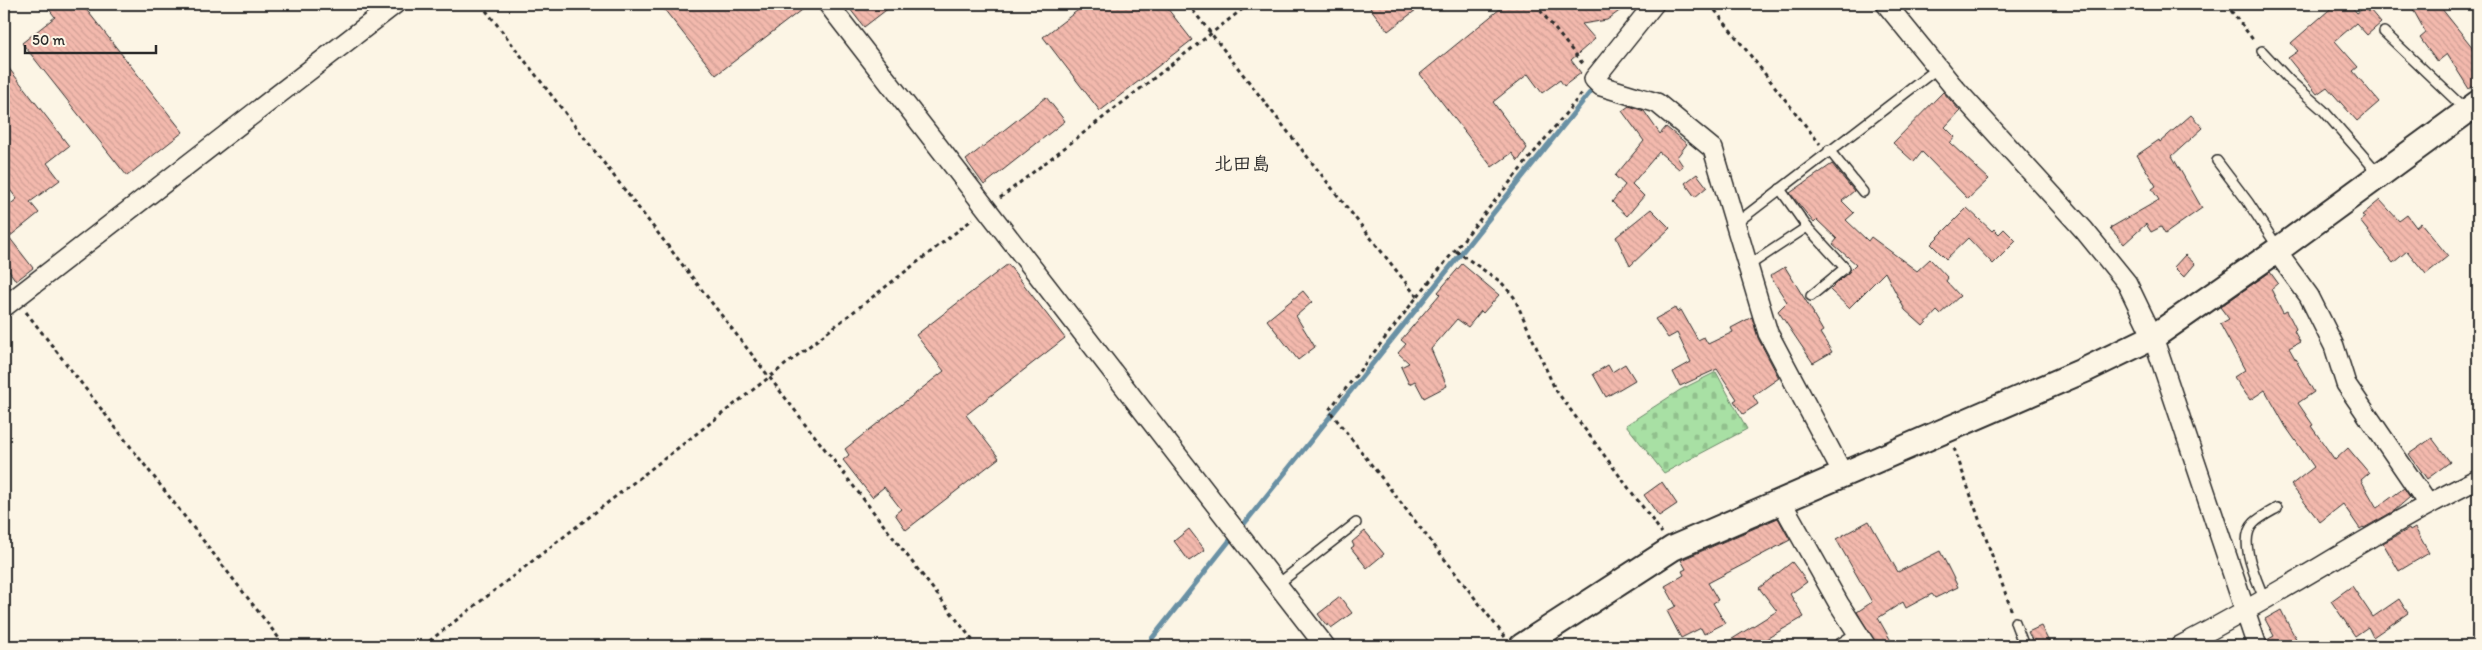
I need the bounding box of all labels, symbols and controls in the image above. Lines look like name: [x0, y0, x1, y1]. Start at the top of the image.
scale bar: [25, 22, 156, 54]
text: 50 m: [32, 31, 65, 49]
district label: 北田島: [1213, 152, 1271, 175]

